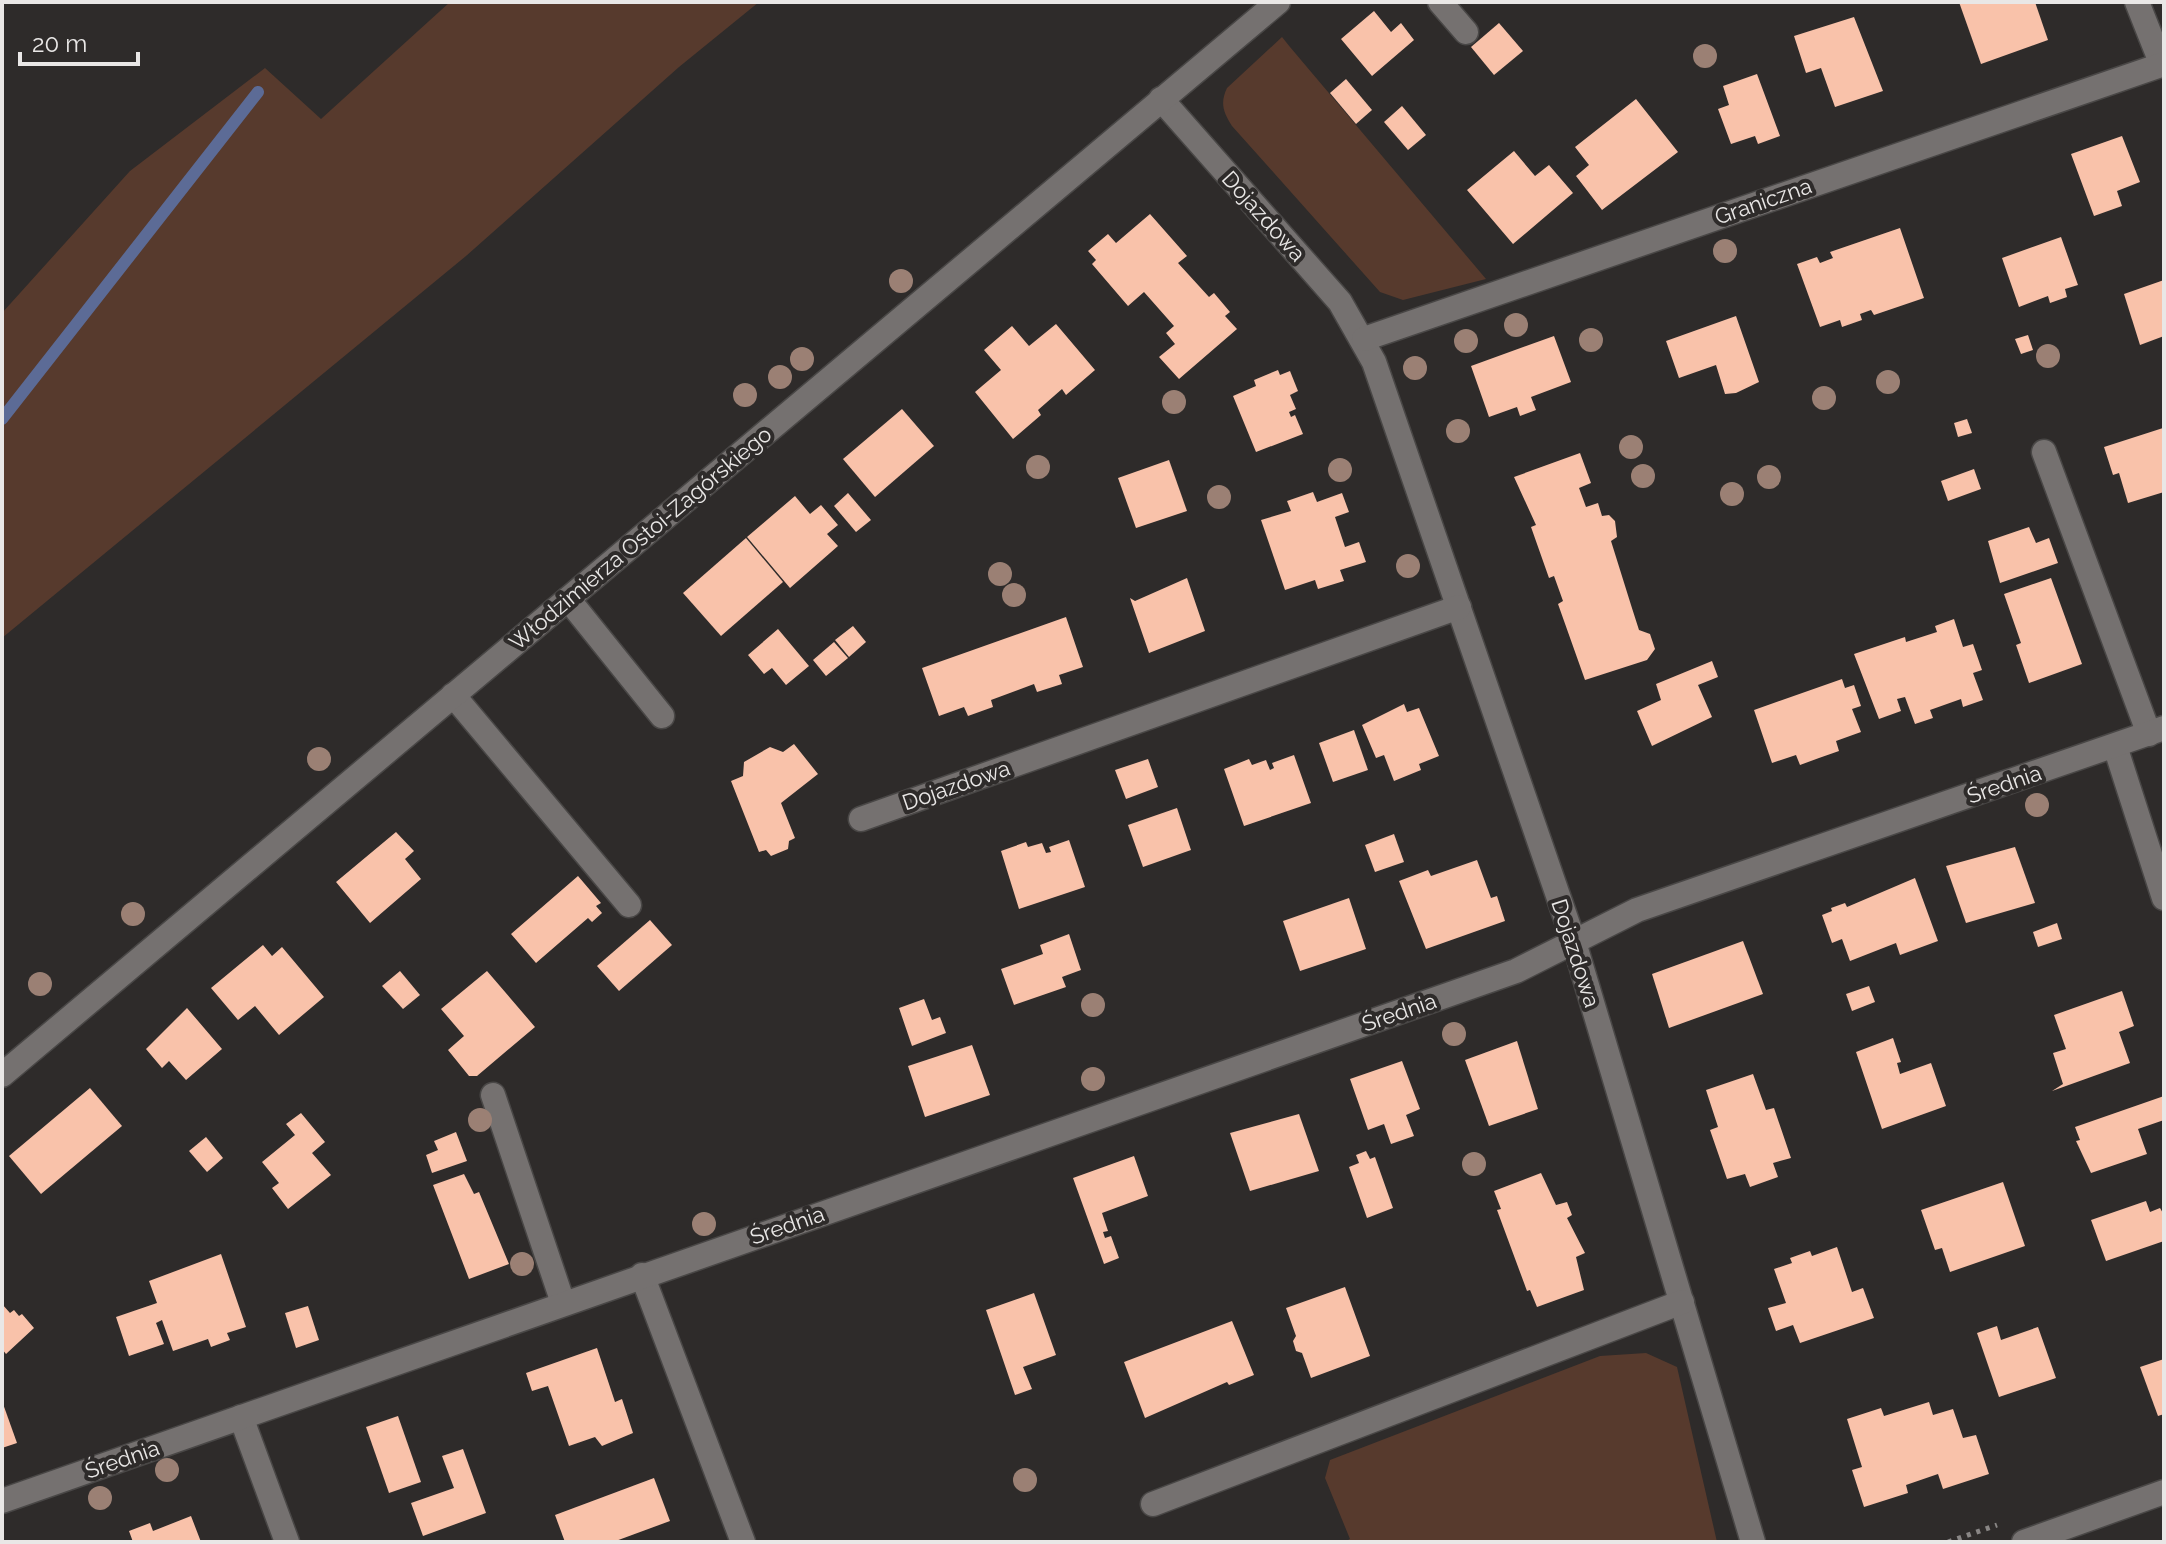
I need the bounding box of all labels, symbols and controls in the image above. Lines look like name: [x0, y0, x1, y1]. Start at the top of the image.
scale bar: [20, 16, 138, 66]
text: 20 m: [32, 29, 87, 58]
street label: Dojazdowa: [1217, 166, 1311, 266]
street label: Graniczna: [1711, 172, 1815, 230]
street label: Włodzimierza Ostoi-Zagórskiego: [504, 421, 776, 655]
street label: Dojazdowa: [899, 754, 1013, 816]
street label: Średnia: [1963, 758, 2045, 809]
street label: Dojazdowa: [1546, 896, 1606, 1010]
street label: Średnia: [1358, 986, 1440, 1037]
street label: Średnia: [746, 1199, 828, 1250]
street label: Średnia: [81, 1433, 163, 1484]

